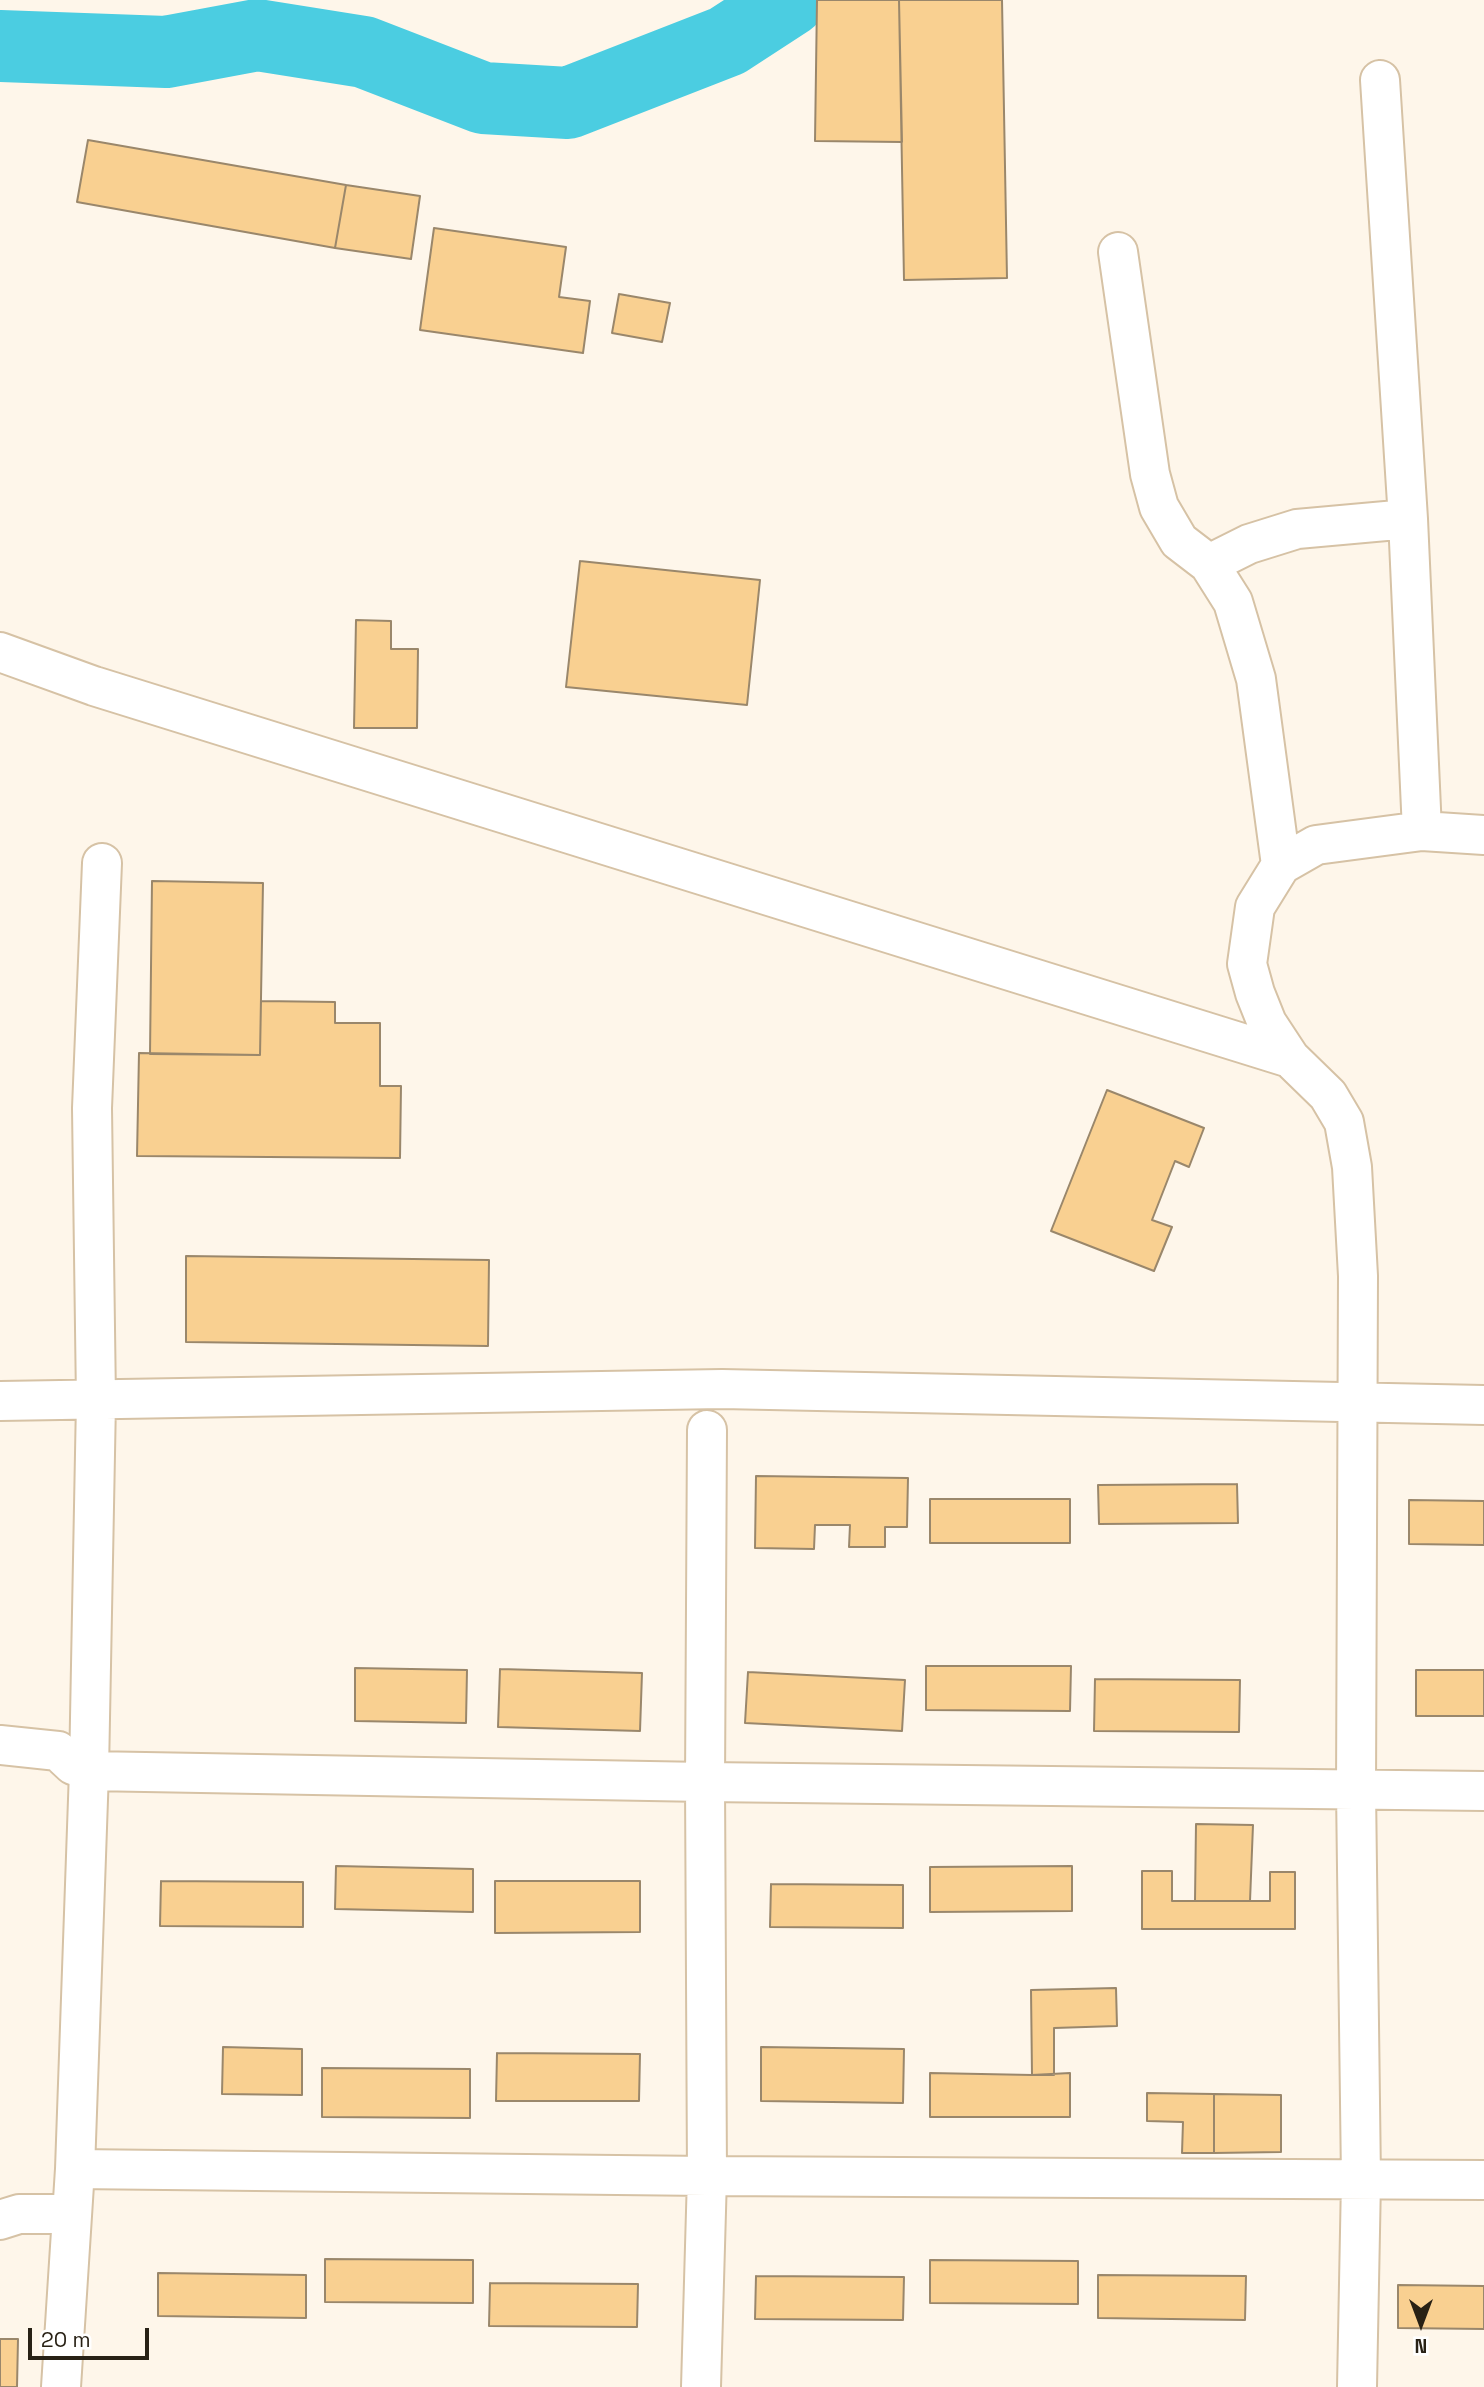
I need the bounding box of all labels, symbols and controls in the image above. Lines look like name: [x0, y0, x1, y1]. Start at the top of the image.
north arrow: [1386, 2289, 1456, 2359]
scale bar: [32, 2314, 152, 2358]
text: 20 m: [41, 2326, 91, 2353]
text: N: [1415, 2333, 1427, 2358]

